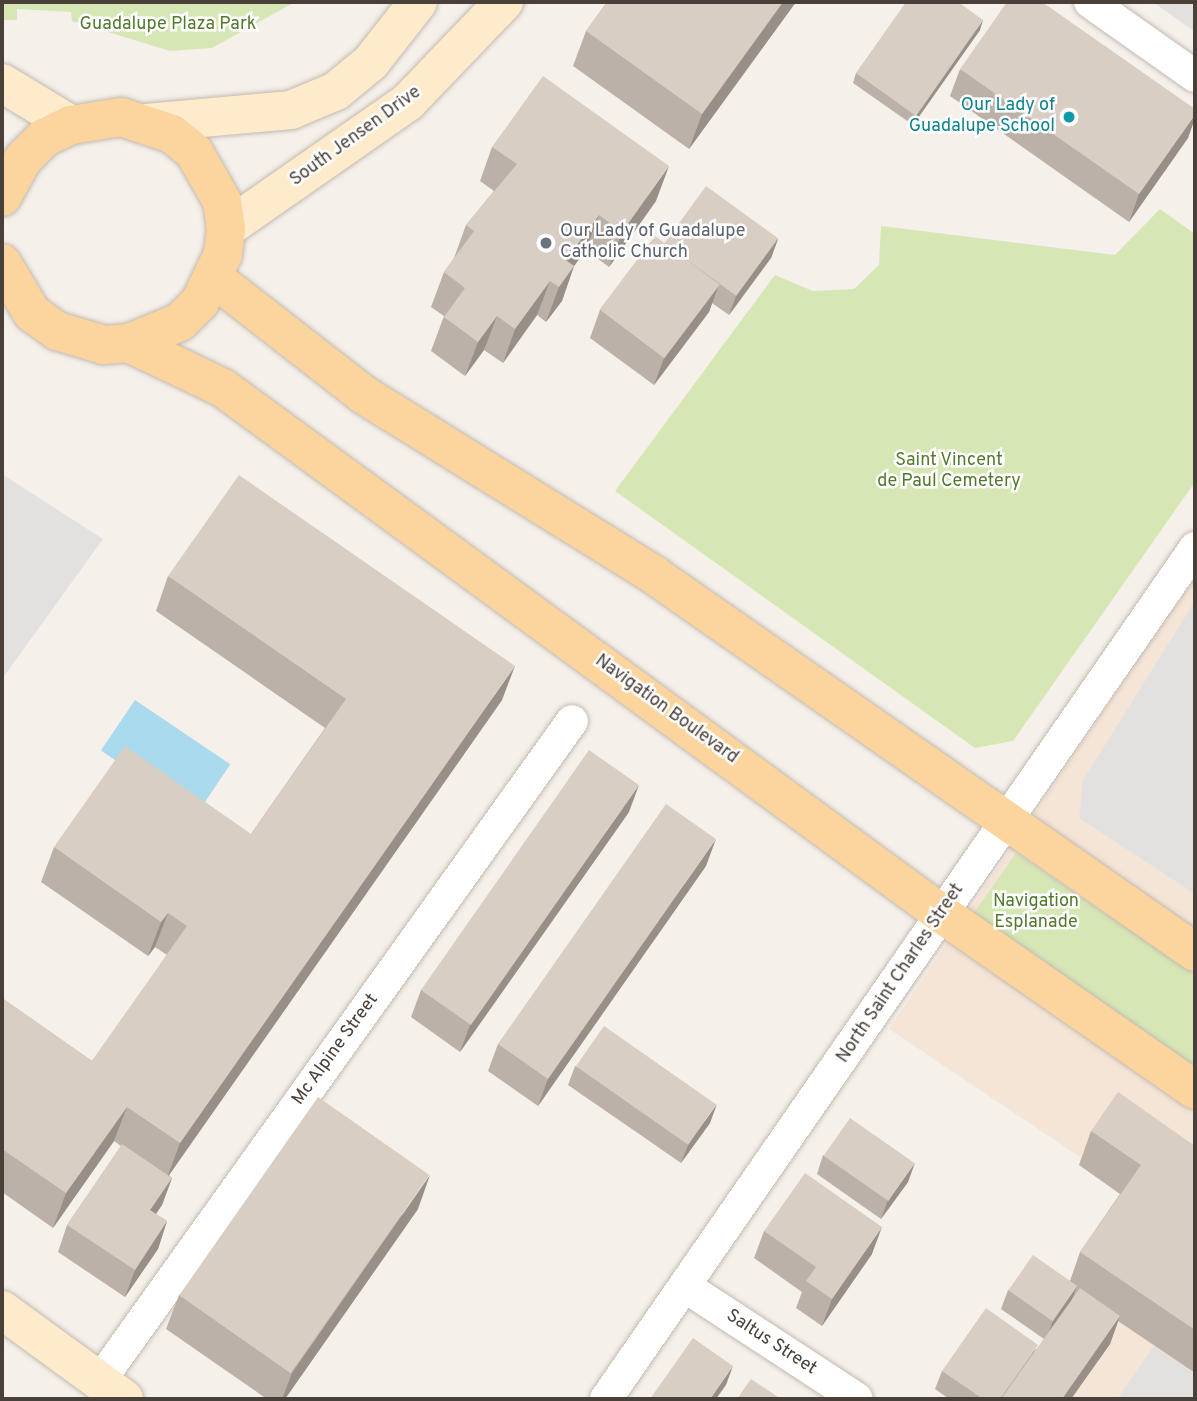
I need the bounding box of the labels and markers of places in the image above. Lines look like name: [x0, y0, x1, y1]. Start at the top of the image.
place label: Our Lady of Guadalupe School: [909, 96, 1055, 138]
marker: Our Lady of Guadalupe School: [1061, 109, 1077, 125]
place label: Our Lady of Guadalupe Catholic Church: [560, 222, 745, 264]
marker: Our Lady of Guadalupe Catholic Church: [538, 235, 554, 251]

